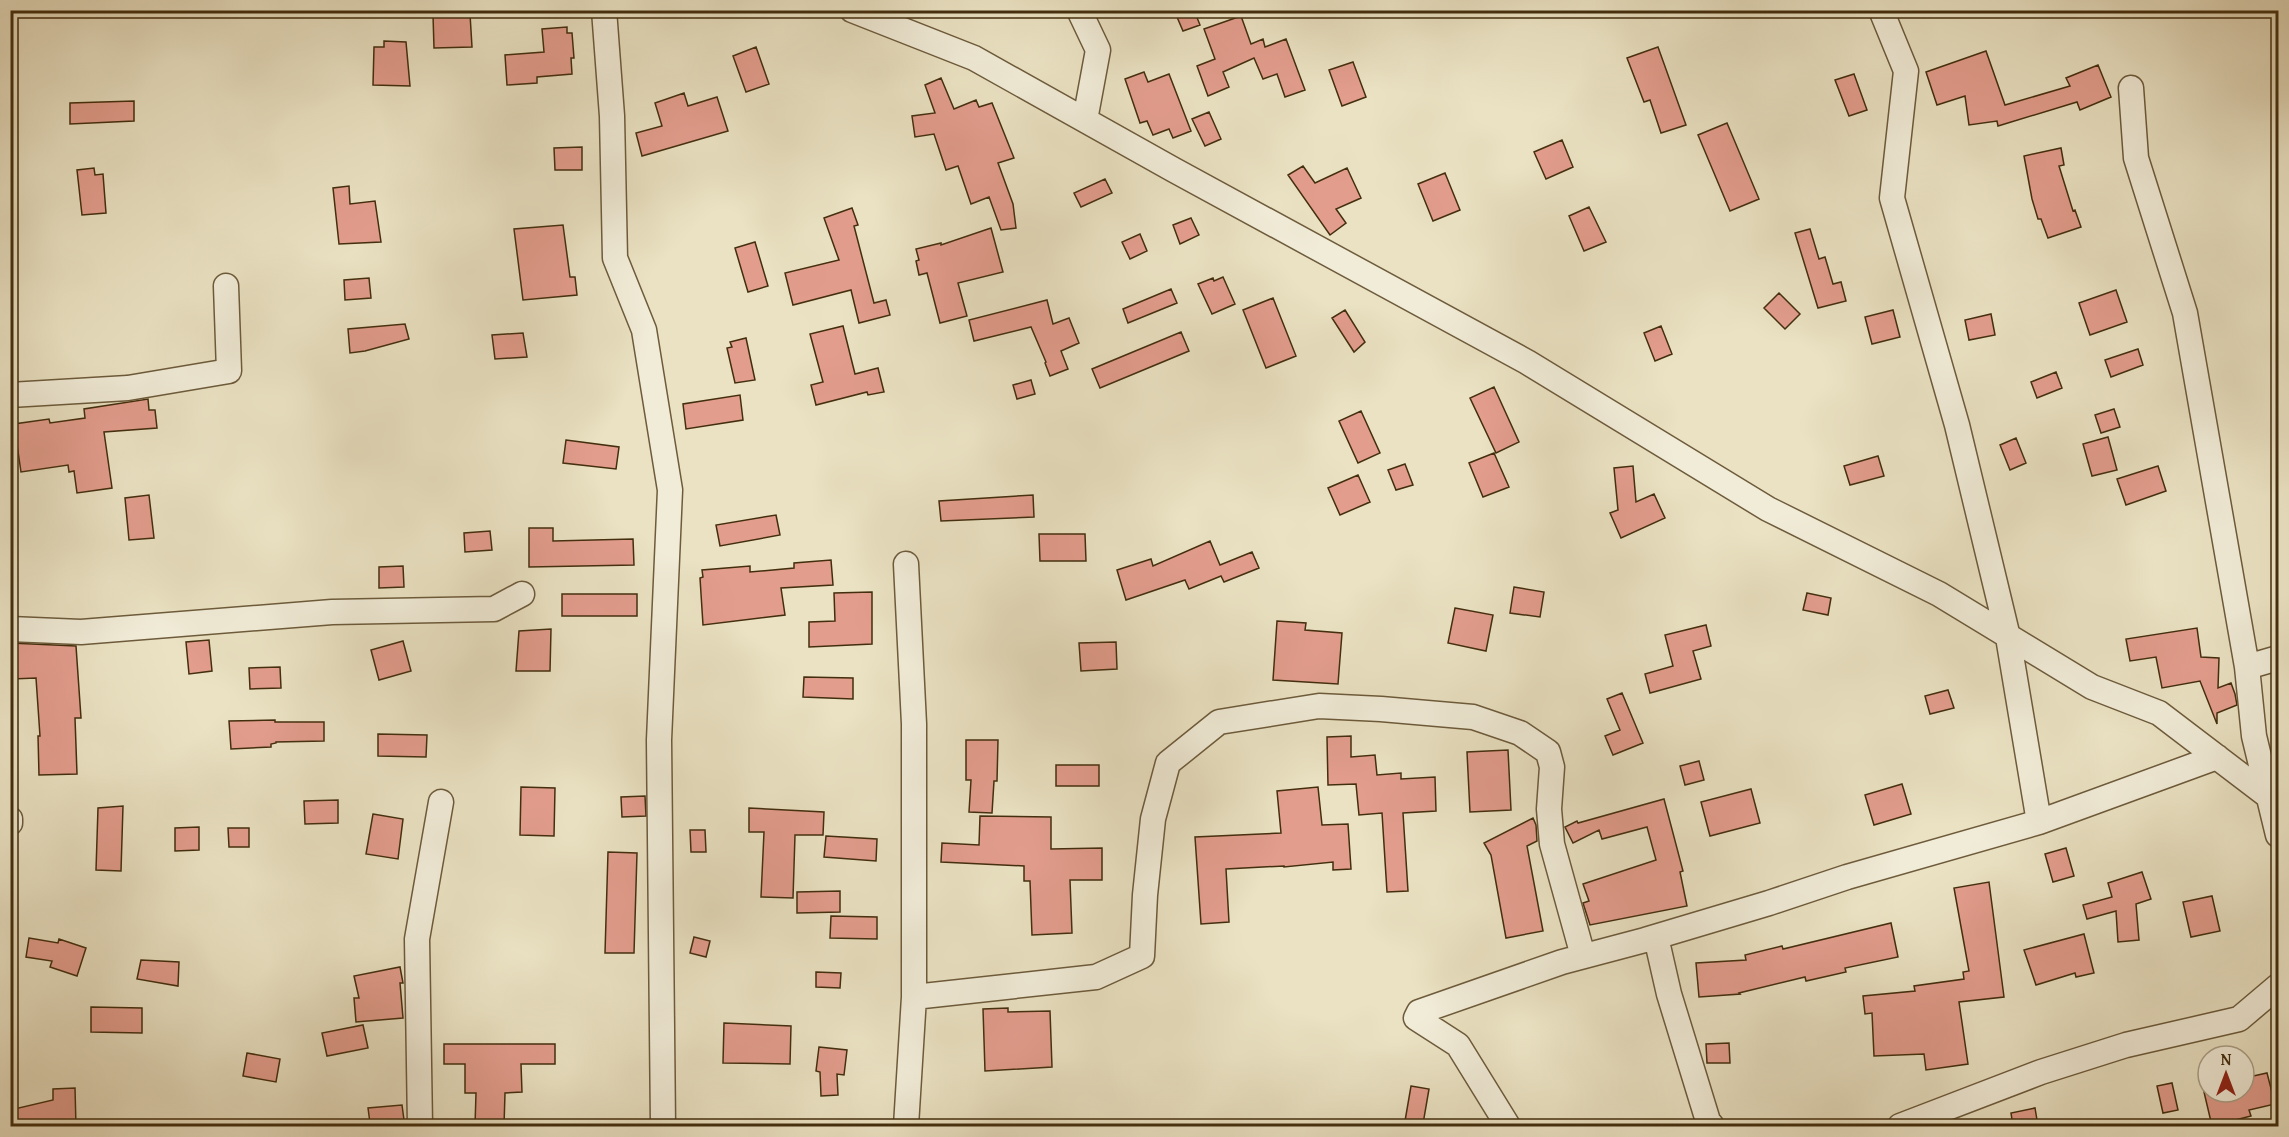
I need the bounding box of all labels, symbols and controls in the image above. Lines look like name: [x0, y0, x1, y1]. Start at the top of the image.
north arrow: [2196, 1044, 2256, 1104]
text: N: [2221, 1047, 2232, 1071]

